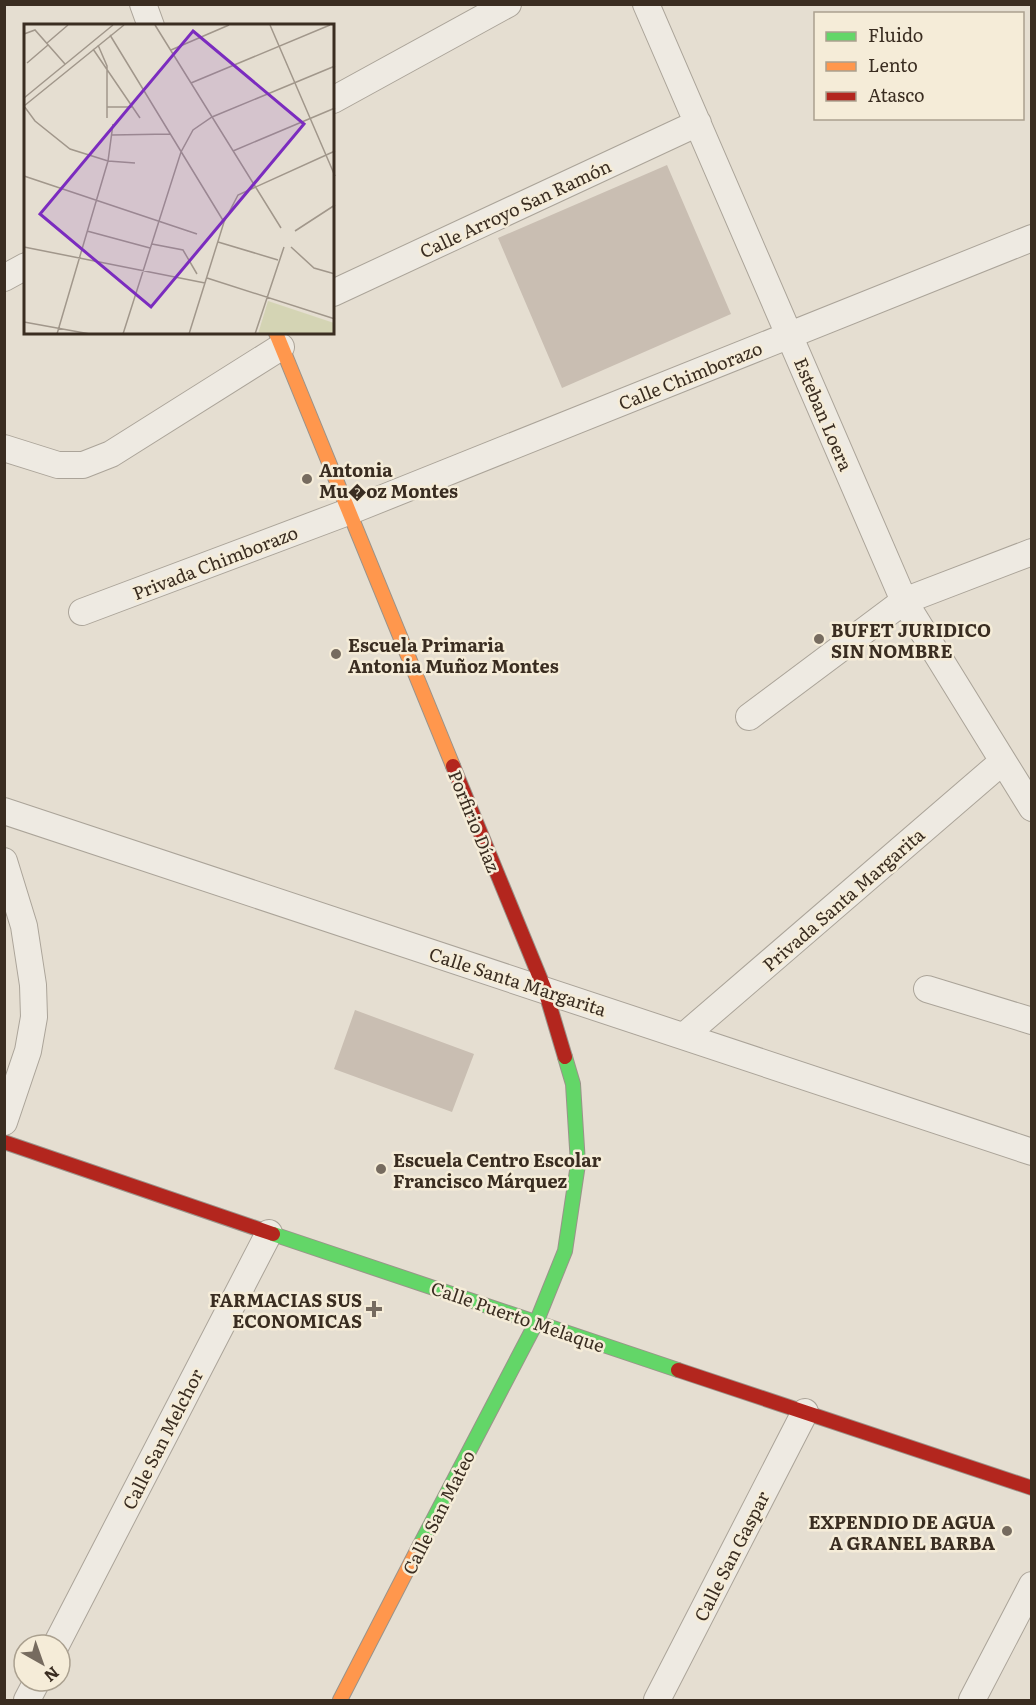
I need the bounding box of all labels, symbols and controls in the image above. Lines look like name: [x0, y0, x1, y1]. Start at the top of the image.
legend: [814, 12, 1024, 120]
text: Fluido: [868, 21, 923, 48]
inset map: [24, 24, 334, 334]
text: Lento: [868, 51, 918, 78]
text: Atasco: [868, 81, 925, 108]
street label: Calle Arroyo San Ramón: [415, 152, 615, 264]
street label: Calle Chimborazo: [614, 334, 766, 416]
street label: Esteban Loera: [788, 353, 860, 475]
place label: Antonia Mu�oz Montes: [319, 456, 458, 504]
marker: Antonia Mu�oz Montes: [300, 472, 314, 486]
street label: Privada Chimborazo: [128, 518, 302, 606]
place label: BUFET JURIDICO SIN NOMBRE: [831, 616, 991, 664]
place label: Escuela Primaria Antonia Muñoz Montes: [348, 631, 559, 679]
marker: BUFET JURIDICO SIN NOMBRE: [812, 632, 826, 646]
marker: Escuela Primaria Antonia Muñoz Montes: [329, 647, 343, 661]
street label: Porfirio Díaz: [442, 766, 508, 876]
street label: Privada Santa Margarita: [756, 821, 930, 977]
street label: Calle Santa Margarita: [426, 940, 610, 1022]
place label: Escuela Centro Escolar Francisco Márquez: [393, 1146, 601, 1194]
marker: Escuela Centro Escolar Francisco Márquez: [374, 1162, 388, 1176]
street label: Calle Puerto Melaque: [428, 1274, 608, 1358]
place label: FARMACIAS SUS ECONOMICAS: [210, 1286, 362, 1334]
marker: FARMACIAS SUS ECONOMICAS: [367, 1302, 381, 1316]
street label: Calle San Melchor: [115, 1364, 209, 1514]
street label: Calle San Mateo: [395, 1445, 481, 1579]
street label: Calle San Gaspar: [687, 1486, 776, 1626]
place label: EXPENDIO DE AGUA A GRANEL BARBA: [809, 1508, 995, 1556]
marker: EXPENDIO DE AGUA A GRANEL BARBA: [1000, 1524, 1014, 1538]
north arrow: [12, 1633, 72, 1693]
text: N: [39, 1662, 65, 1689]

